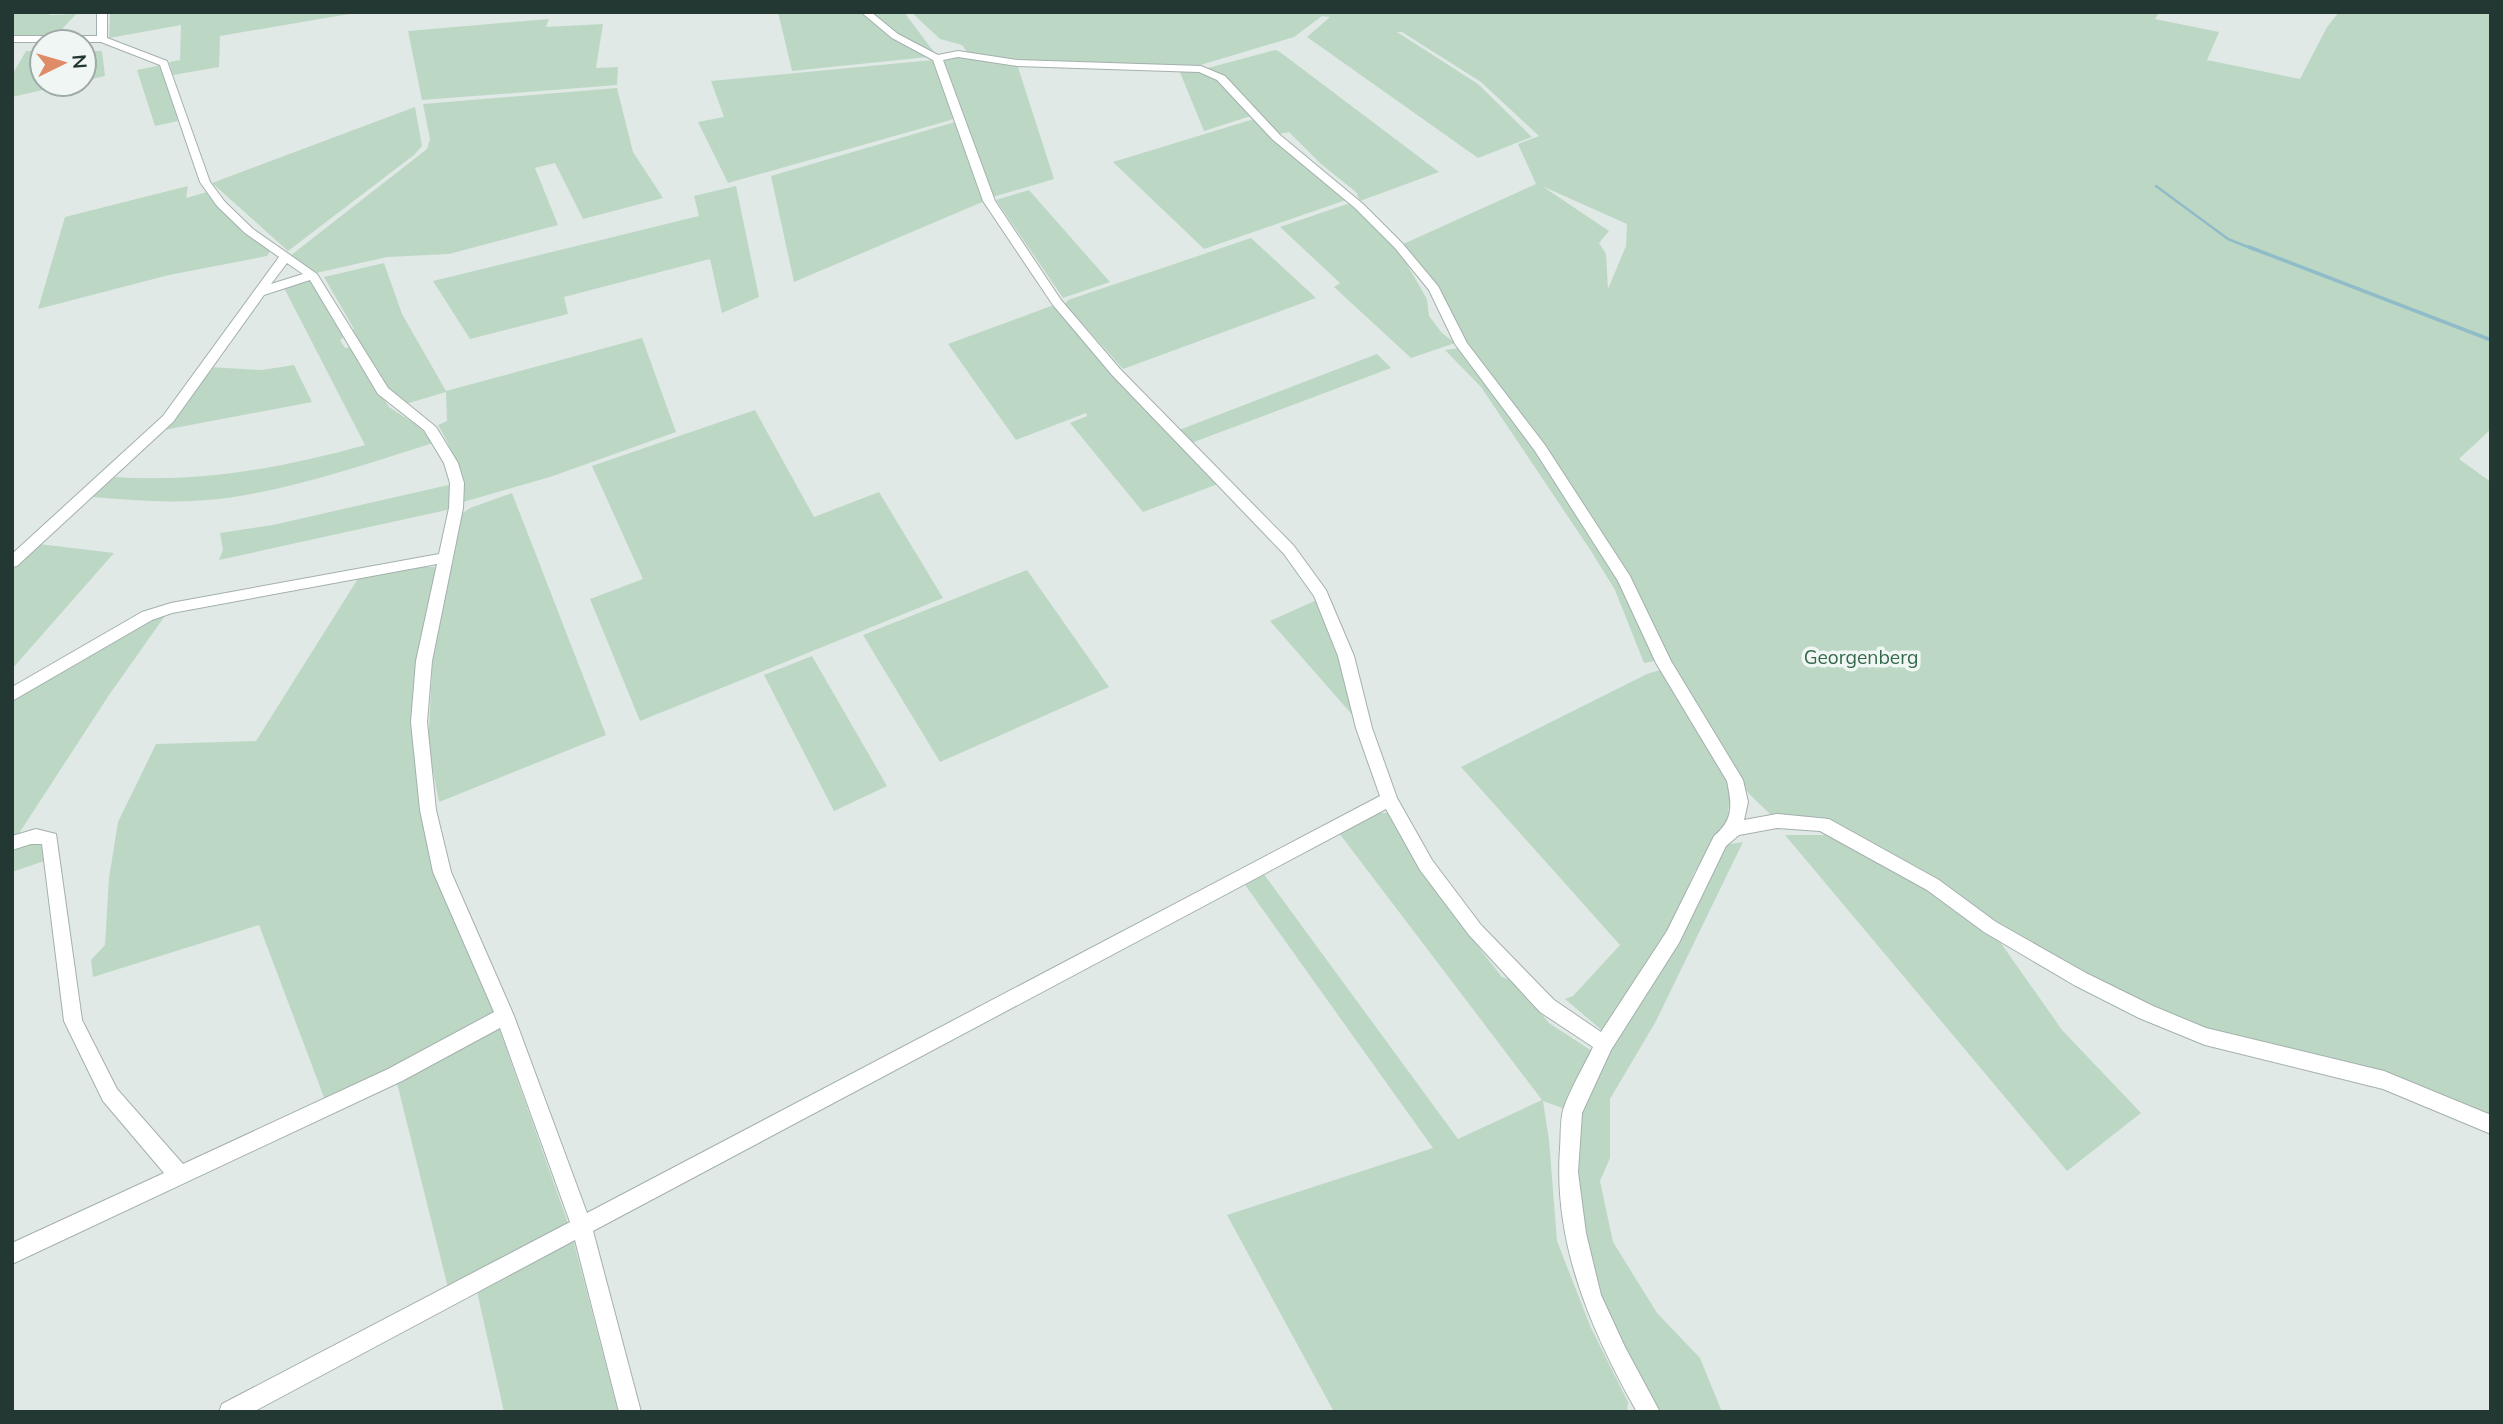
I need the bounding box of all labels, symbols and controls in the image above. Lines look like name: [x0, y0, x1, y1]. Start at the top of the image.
north arrow: [28, 28, 98, 98]
text: N: [67, 53, 93, 70]
park label: Georgenberg: [1804, 645, 1918, 669]

